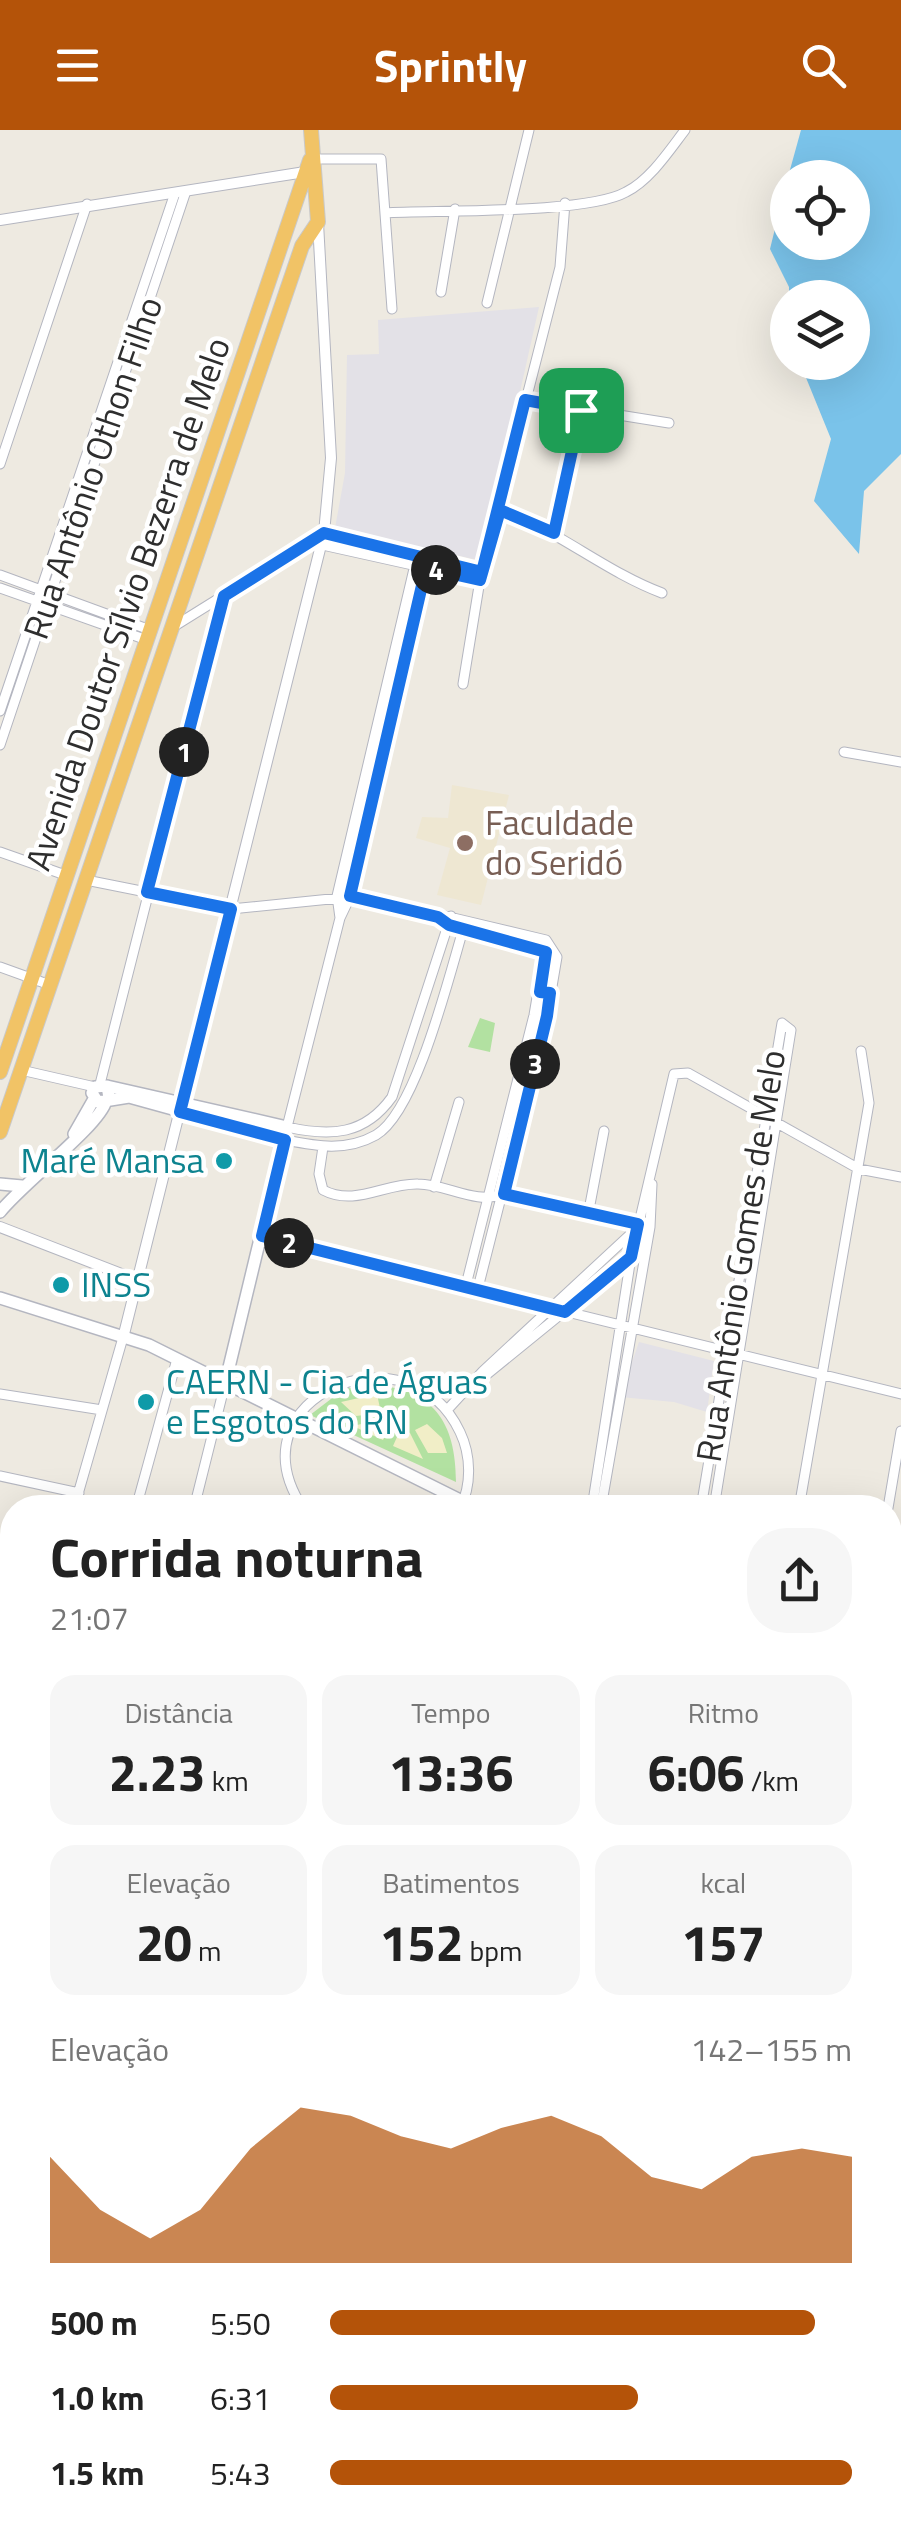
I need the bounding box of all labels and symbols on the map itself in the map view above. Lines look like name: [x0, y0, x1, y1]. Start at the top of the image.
street label: Rua Antônio Othon Filho: [8, 289, 176, 646]
street label: Avenida Doutor Sílvio Bezerra de Melo: [10, 330, 244, 877]
pin: [539, 368, 624, 453]
pin: 4: [411, 545, 461, 595]
pin: 1: [159, 727, 209, 777]
place label: Faculdade do Seridó: [485, 795, 634, 889]
marker: Faculdade do Seridó: [454, 832, 476, 854]
pin: 3: [510, 1039, 560, 1089]
street label: Rua Antônio Gomes de Melo: [681, 1046, 799, 1466]
place label: Maré Mansa: [20, 1133, 204, 1187]
marker: Maré Mansa: [213, 1150, 235, 1172]
pin: 2: [264, 1218, 314, 1268]
place label: INSS: [81, 1257, 151, 1311]
marker: INSS: [50, 1274, 72, 1296]
place label: CAERN - Cia de Águas e Esgotos do RN: [166, 1354, 488, 1448]
marker: CAERN - Cia de Águas e Esgotos do RN: [135, 1391, 157, 1413]

